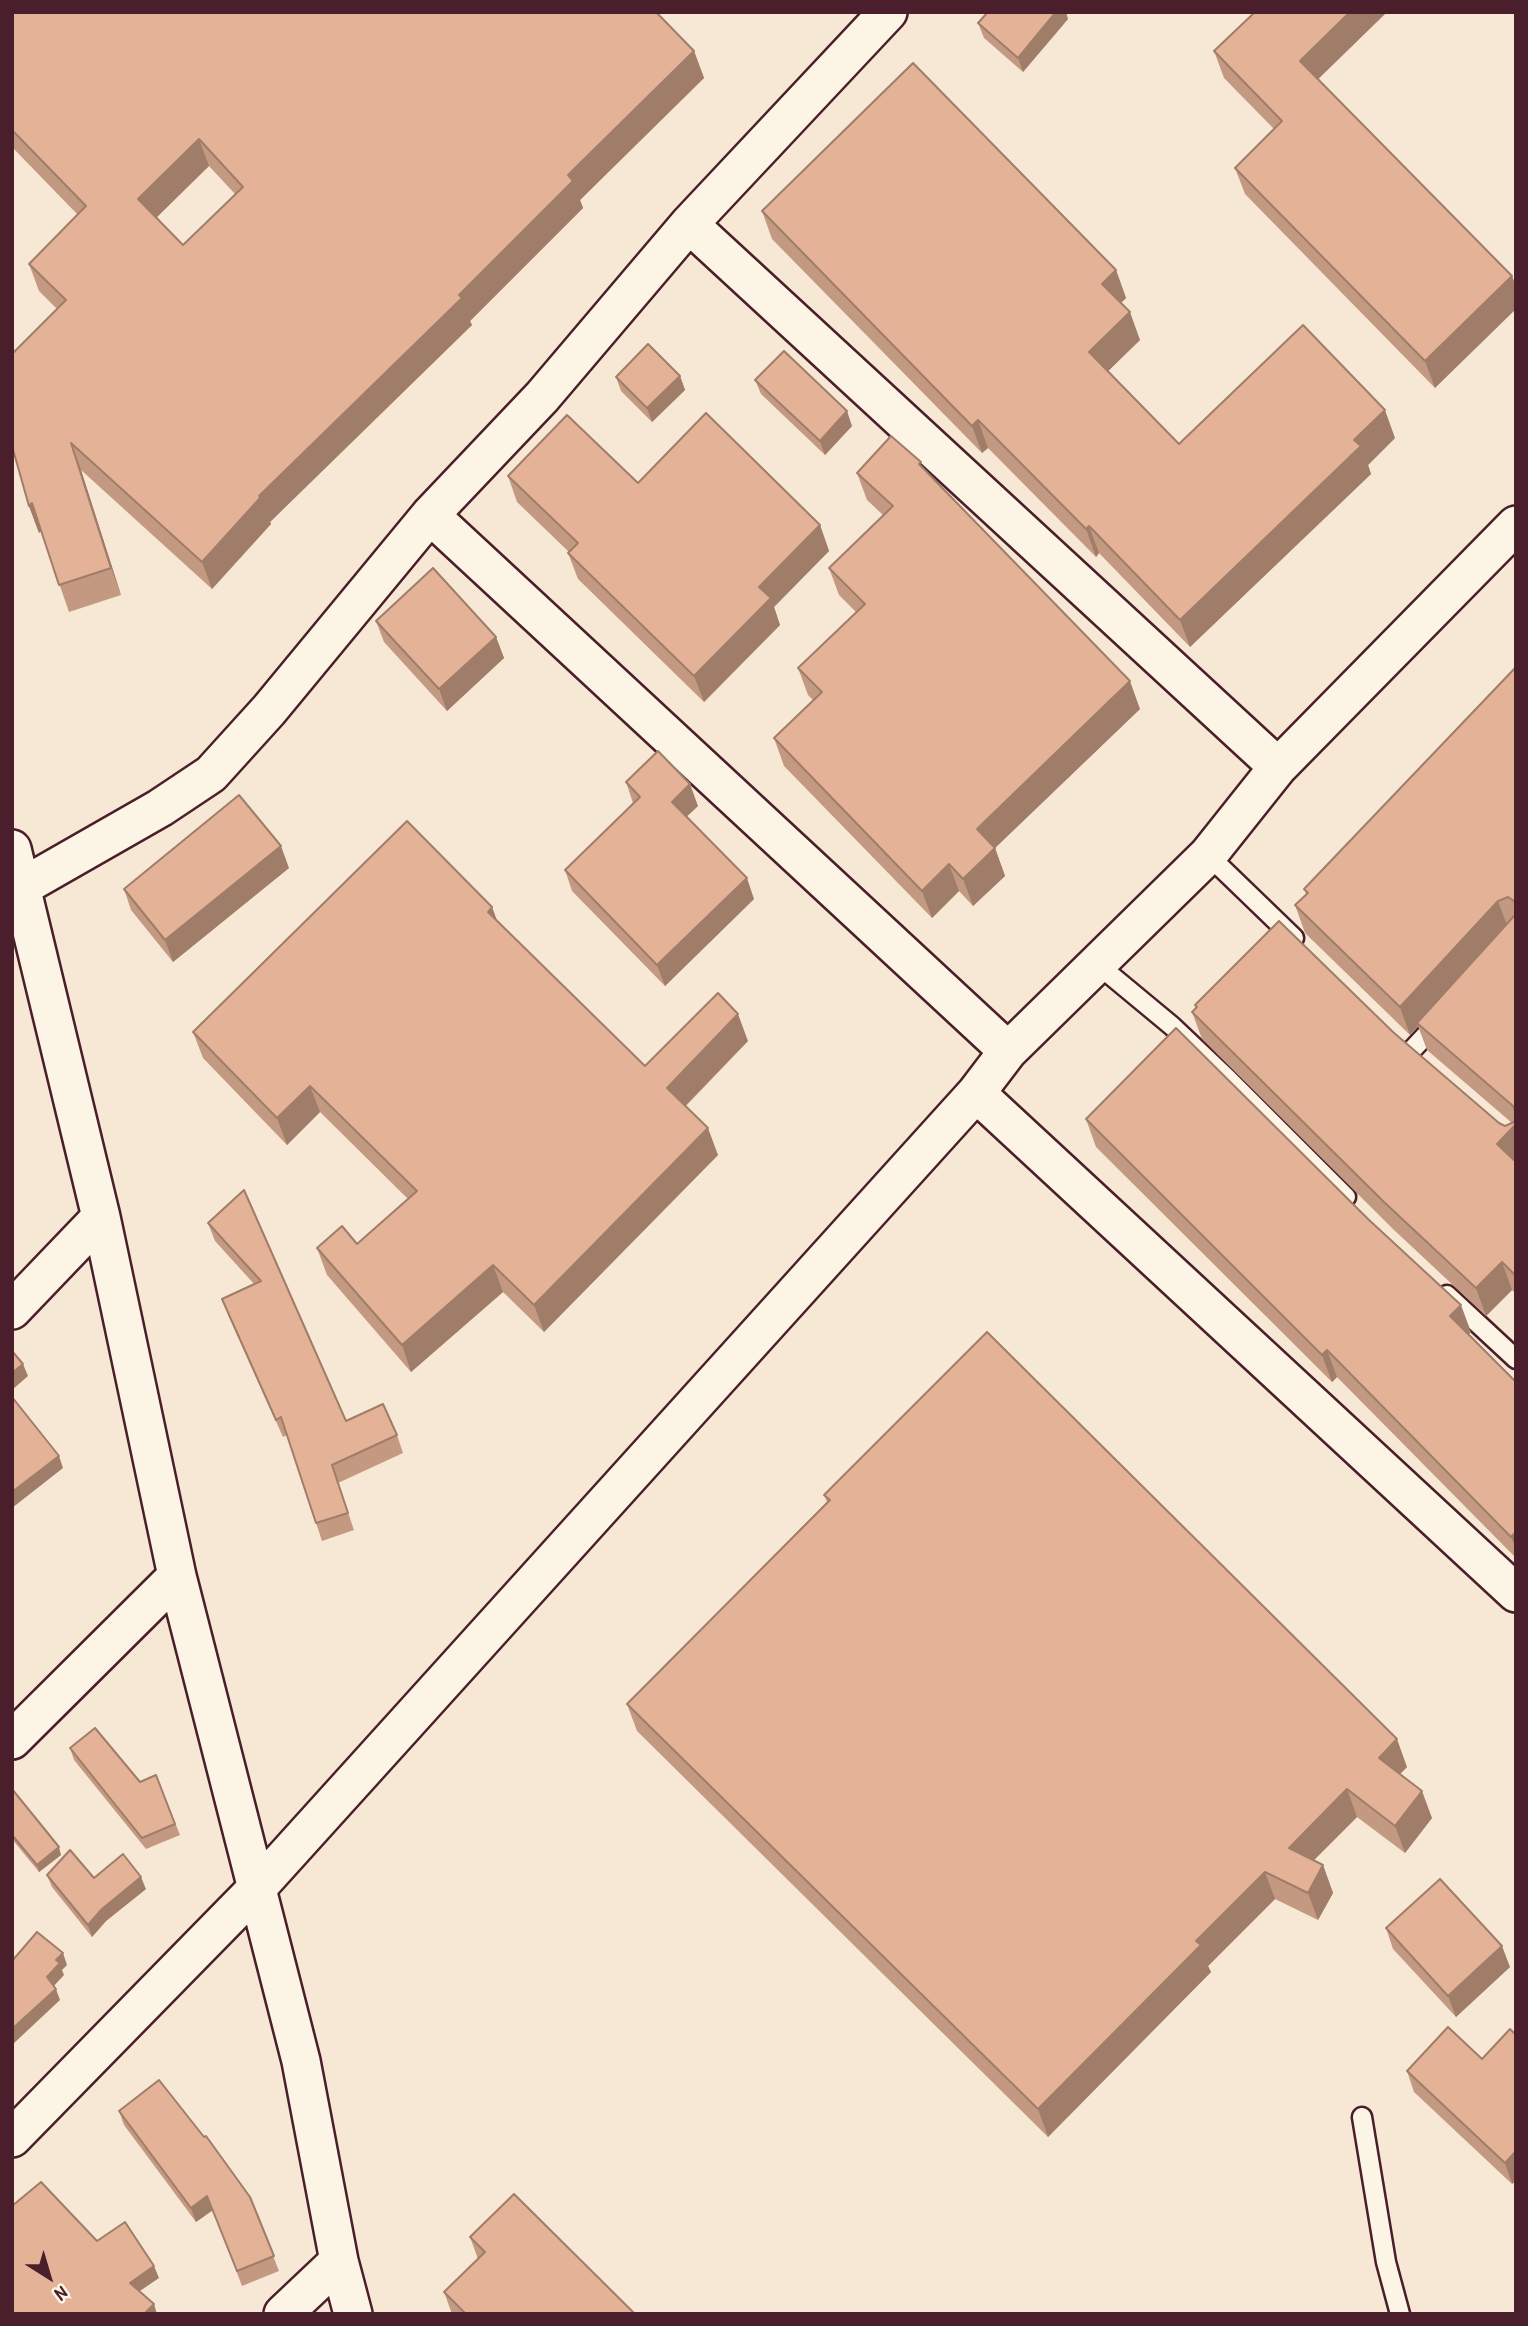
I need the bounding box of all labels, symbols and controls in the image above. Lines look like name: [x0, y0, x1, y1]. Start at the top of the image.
north arrow: [14, 2242, 84, 2312]
text: N: [50, 2280, 74, 2307]

